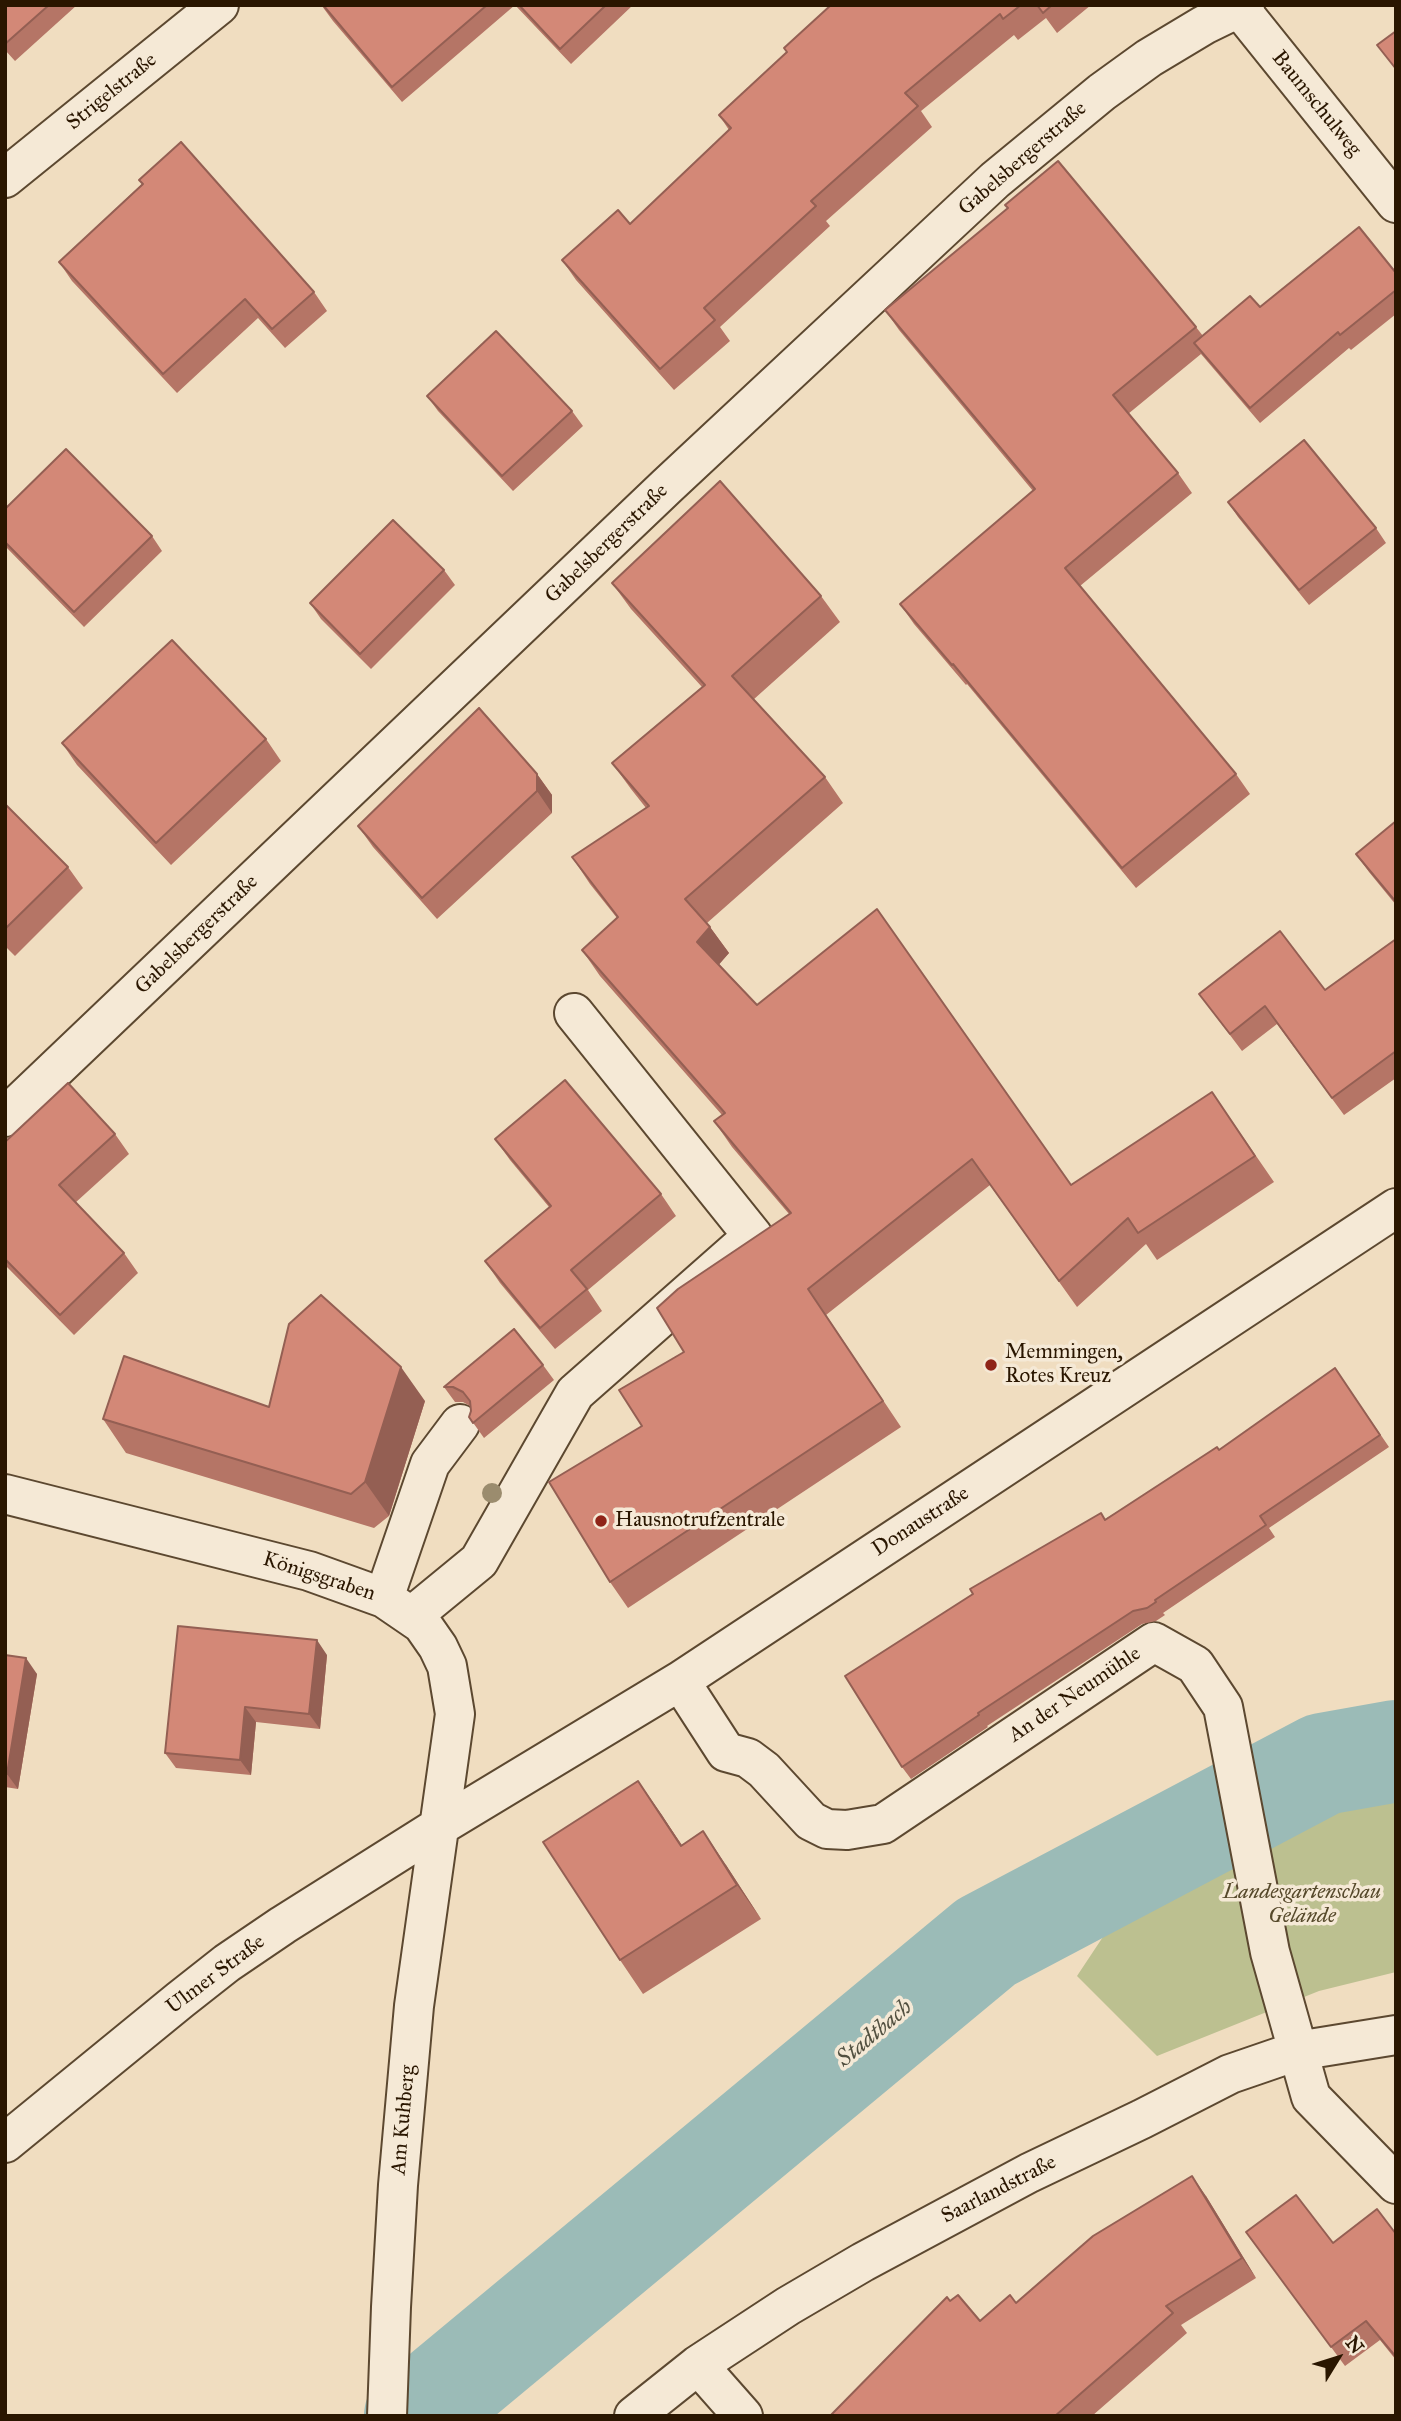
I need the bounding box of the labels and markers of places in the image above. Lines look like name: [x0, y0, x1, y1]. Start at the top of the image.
place label: Memmingen, Rotes Kreuz: [1005, 1340, 1123, 1390]
marker: Memmingen, Rotes Kreuz: [983, 1357, 999, 1373]
place label: Hausnotrufzentrale: [615, 1508, 785, 1534]
marker: Hausnotrufzentrale: [593, 1513, 609, 1529]

